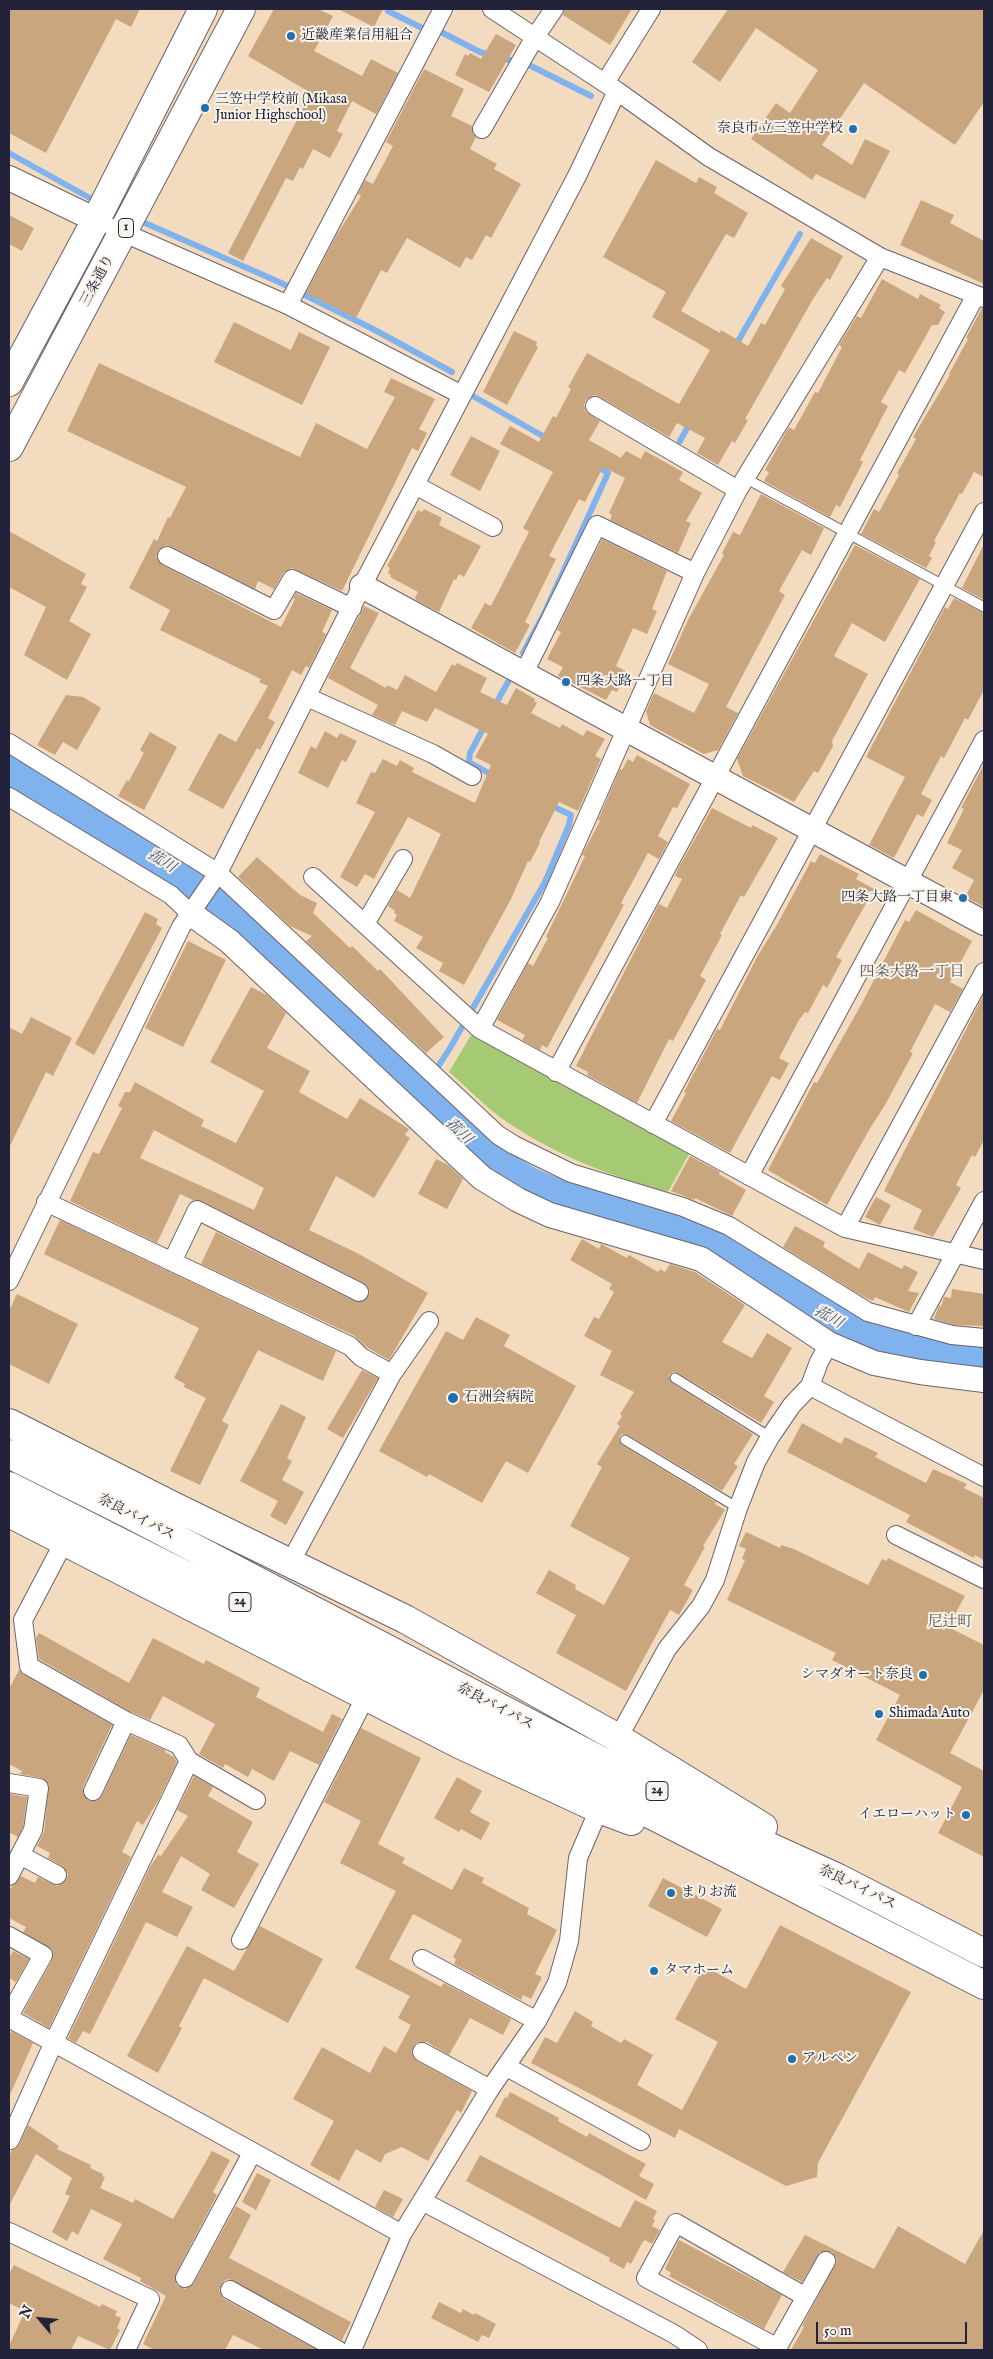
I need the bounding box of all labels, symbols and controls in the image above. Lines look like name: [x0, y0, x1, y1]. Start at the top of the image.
place label: 近畿産業信用組合: [301, 28, 413, 44]
marker: 近畿産業信用組合: [285, 30, 297, 42]
place label: 三笠中学校前 (Mikasa Junior Highschool): [215, 92, 347, 124]
marker: 三笠中学校前 (Mikasa Junior Highschool): [199, 102, 211, 114]
place label: 奈良市立三笠中学校: [717, 121, 843, 137]
marker: 奈良市立三笠中学校: [847, 123, 859, 135]
road number: 1: [118, 218, 134, 238]
street label: 三条通り: [77, 252, 119, 310]
place label: 四条大路一丁目: [576, 674, 674, 690]
marker: 四条大路一丁目: [560, 676, 572, 688]
water label: 菰川: [144, 846, 178, 878]
place label: 四条大路一丁目東: [841, 890, 953, 906]
marker: 四条大路一丁目東: [957, 892, 969, 904]
district label: 四条大路一丁目: [860, 964, 964, 982]
water label: 菰川: [441, 1115, 475, 1149]
water label: 菰川: [811, 1303, 845, 1333]
place label: 石洲会病院: [464, 1390, 534, 1406]
marker: 石洲会病院: [446, 1391, 460, 1405]
street label: 奈良バイパス: [95, 1491, 177, 1545]
road number: 24: [229, 1592, 251, 1611]
district label: 尼辻町: [928, 1614, 972, 1632]
place label: シマダオート奈良: [801, 1667, 913, 1683]
marker: シマダオート奈良: [917, 1669, 929, 1681]
street label: 奈良バイパス: [454, 1680, 536, 1734]
place label: Shimada Auto: [889, 1706, 970, 1722]
marker: Shimada Auto: [873, 1708, 885, 1720]
road number: 24: [646, 1782, 668, 1800]
place label: イエローハット: [858, 1807, 956, 1823]
marker: イエローハット: [960, 1809, 972, 1821]
street label: 奈良バイパス: [816, 1862, 898, 1914]
place label: まりお流: [681, 1885, 737, 1901]
marker: まりお流: [665, 1887, 677, 1899]
place label: タマホーム: [664, 1963, 734, 1979]
marker: タマホーム: [648, 1965, 660, 1977]
place label: アルペン: [802, 2051, 858, 2067]
marker: アルペン: [786, 2053, 798, 2065]
north arrow: [15, 2294, 65, 2344]
text: N: [16, 2302, 38, 2322]
scale bar: [818, 2312, 969, 2344]
text: 50 m: [824, 2321, 852, 2340]

